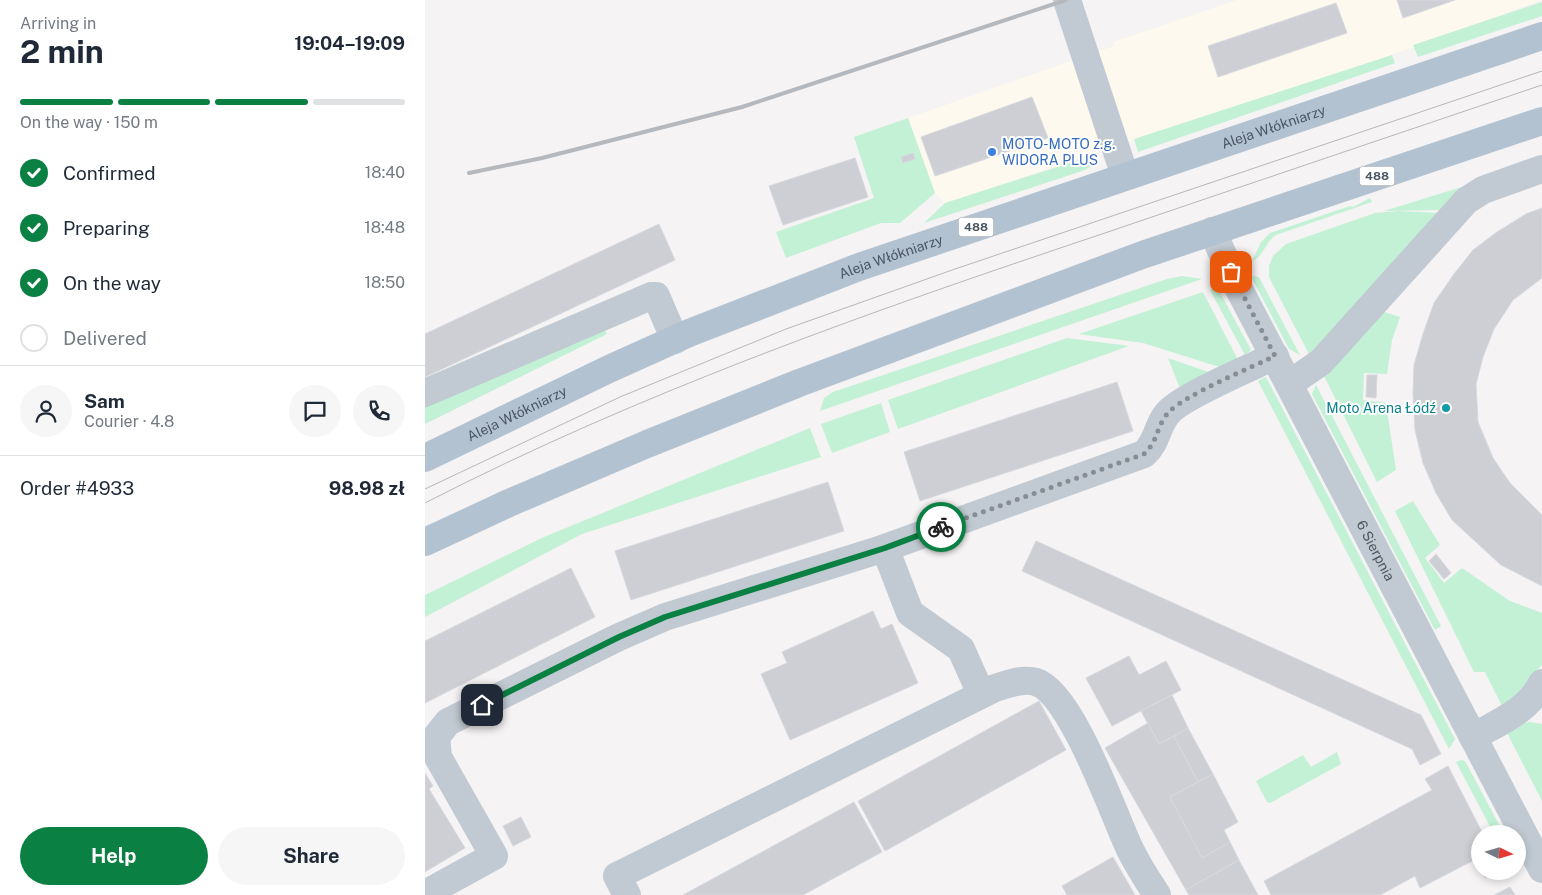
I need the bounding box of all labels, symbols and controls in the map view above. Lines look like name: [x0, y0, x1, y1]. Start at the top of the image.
text: Arriving in: [20, 14, 96, 33]
text: 19:04–19:09: [294, 32, 405, 54]
text: 2 min: [20, 33, 104, 70]
street label: Aleja Włókniarzy: [1219, 102, 1328, 152]
text: On the way · 150 m: [20, 113, 158, 132]
place label: MOTO-MOTO z.g. WIDORA PLUS: [1002, 136, 1115, 168]
marker: MOTO-MOTO z.g. WIDORA PLUS: [986, 146, 998, 158]
icon: check: [20, 159, 48, 187]
text: Confirmed: [63, 162, 156, 184]
text: 18:40: [365, 163, 405, 182]
road number: 488: [1359, 167, 1395, 186]
icon: check: [20, 214, 48, 242]
text: Preparing: [63, 217, 150, 239]
text: 18:48: [364, 218, 405, 237]
road number: 488: [959, 218, 993, 236]
street label: Aleja Włókniarzy: [837, 231, 945, 282]
pin: [1210, 251, 1252, 293]
icon: bag: [1217, 258, 1245, 286]
icon: check: [20, 269, 48, 297]
text: On the way: [63, 272, 161, 294]
text: 18:50: [364, 273, 405, 292]
text: Delivered: [63, 327, 147, 349]
street label: Aleja Włókniarzy: [464, 382, 570, 445]
button: person: [20, 385, 72, 437]
button: chat: [289, 385, 341, 437]
button: phone: [353, 385, 405, 437]
text: Sam: [84, 390, 125, 412]
place label: Moto Arena Łódź: [1326, 400, 1436, 416]
marker: Moto Arena Łódź: [1440, 402, 1452, 414]
text: Courier · 4.8: [84, 412, 174, 431]
text: Order #4933: [20, 477, 134, 499]
text: 98.98 zł: [329, 477, 405, 499]
courier: [916, 502, 966, 552]
icon: bike: [927, 513, 955, 541]
street label: 6 Sierpnia: [1353, 518, 1398, 583]
pin: [461, 684, 503, 726]
icon: home: [468, 691, 496, 719]
north arrow: [1471, 825, 1526, 880]
map controls: [1471, 825, 1526, 880]
button: Help: [20, 827, 208, 885]
button: Share: [218, 827, 405, 885]

